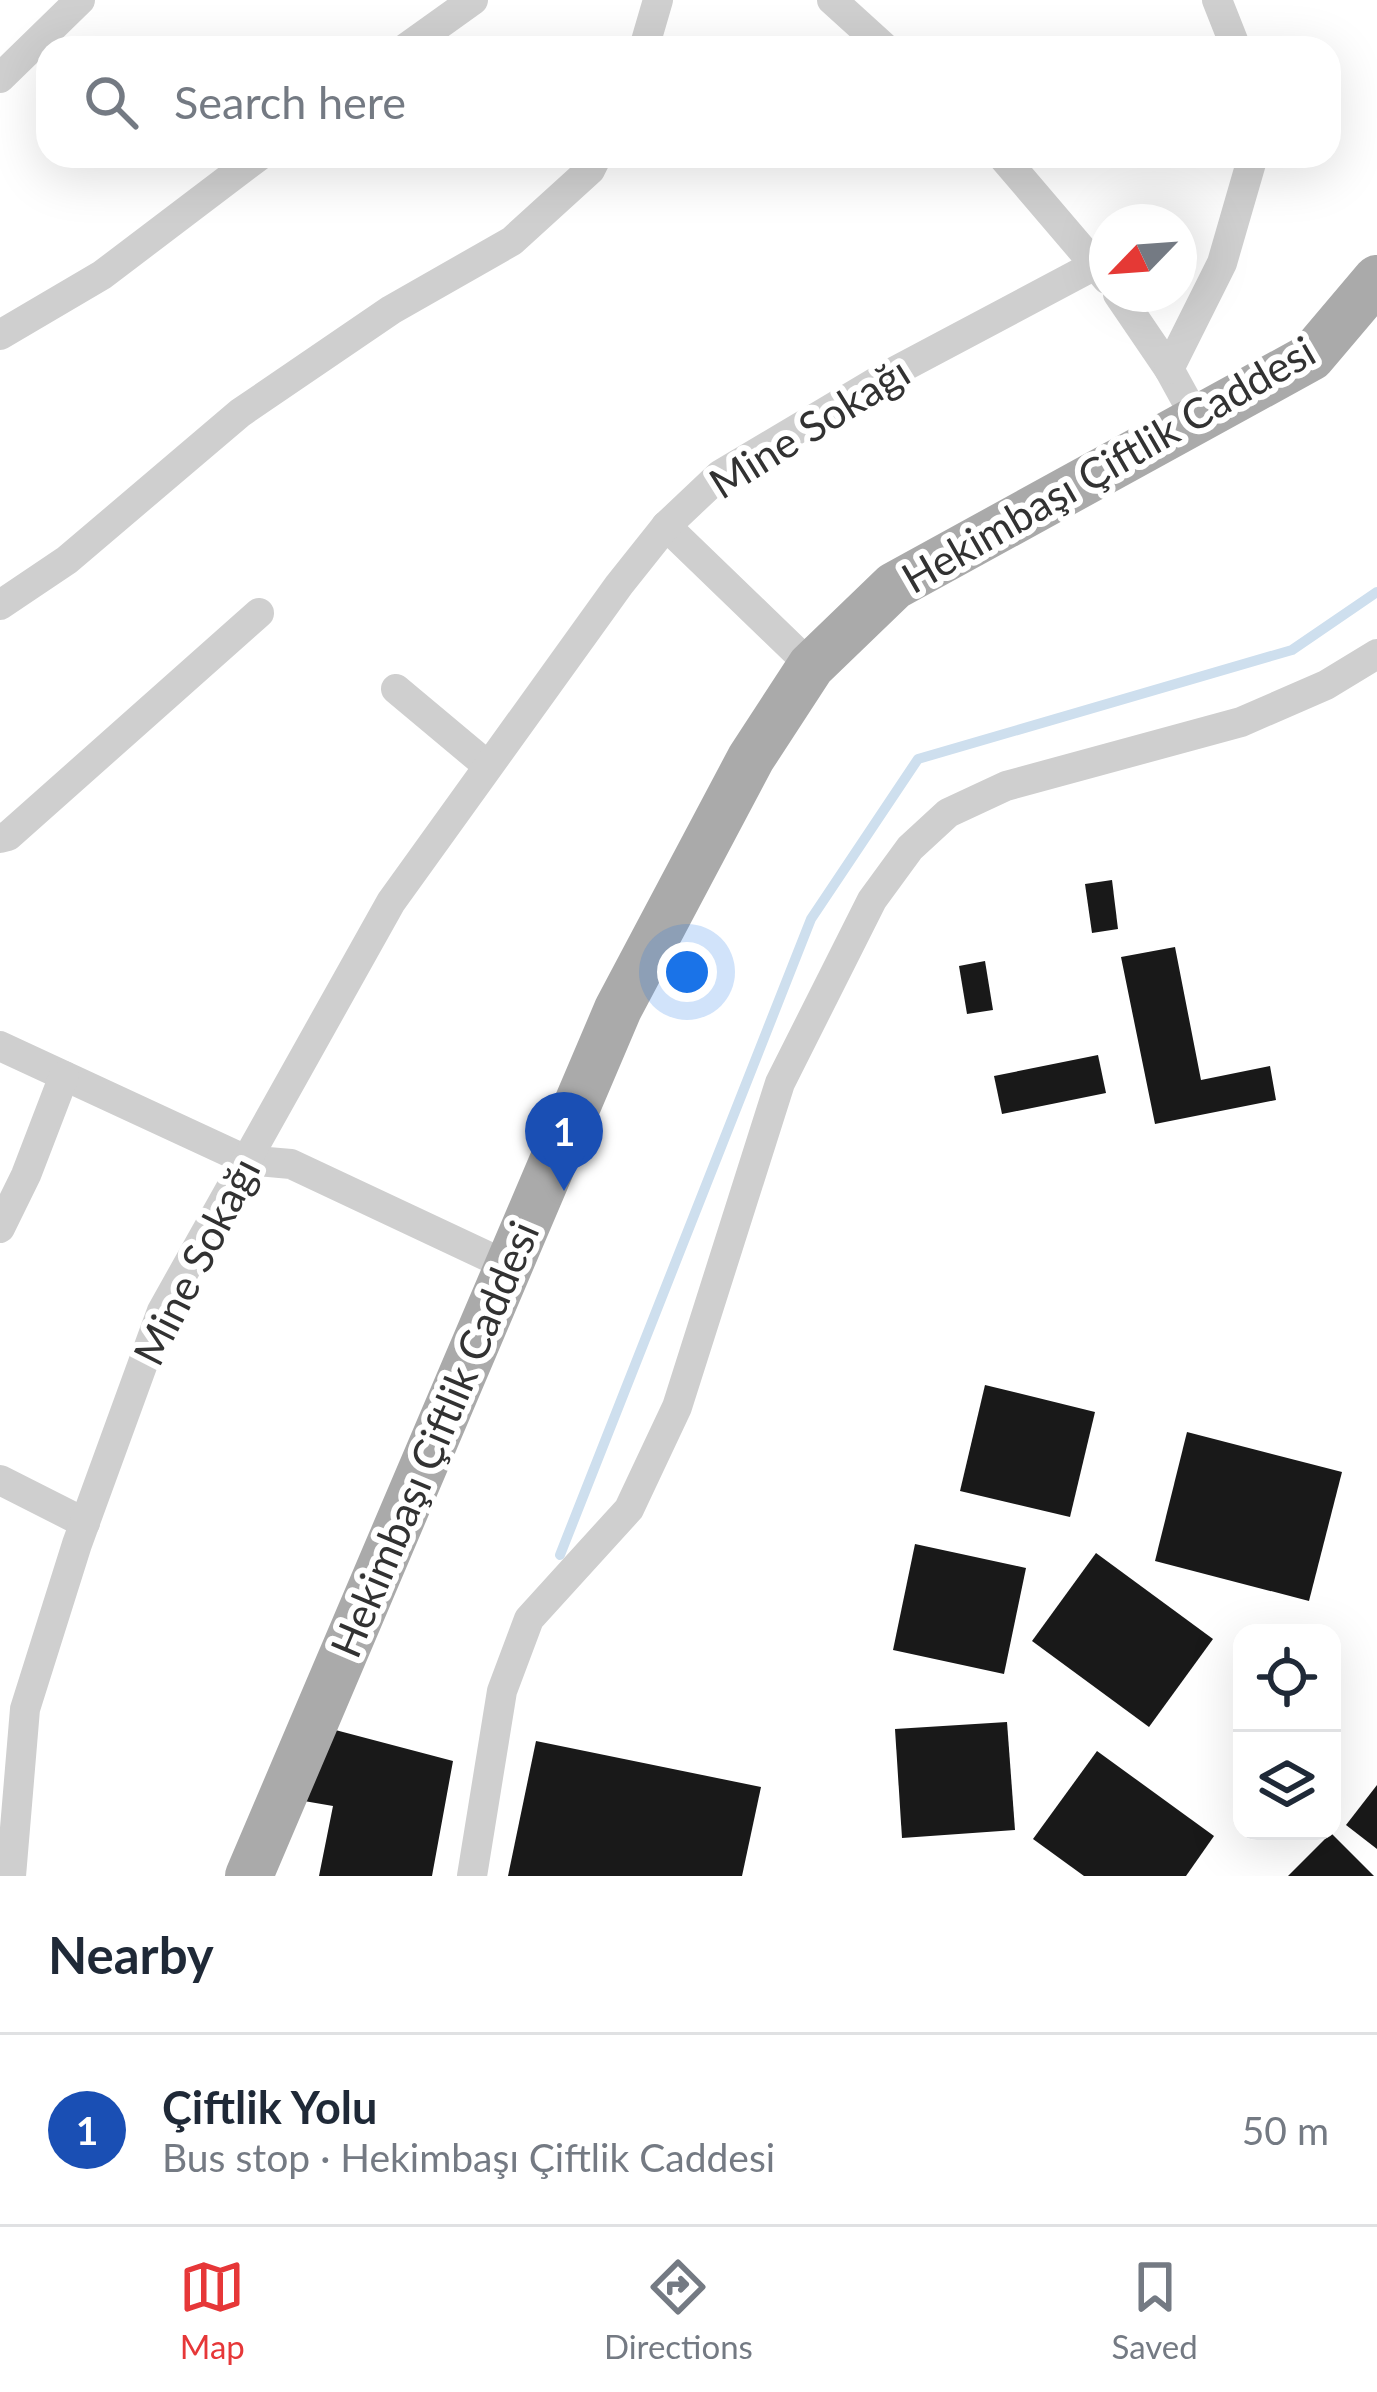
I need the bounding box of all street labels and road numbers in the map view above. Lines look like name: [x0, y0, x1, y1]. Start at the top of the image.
street label: Hekimbaşı Çiftlik Caddesi: [893, 325, 1323, 603]
street label: Mine Sokağı: [700, 346, 918, 508]
street label: Mine Sokağı: [122, 1149, 270, 1373]
street label: Hekimbaşı Çiftlik Caddesi: [319, 1214, 549, 1664]

